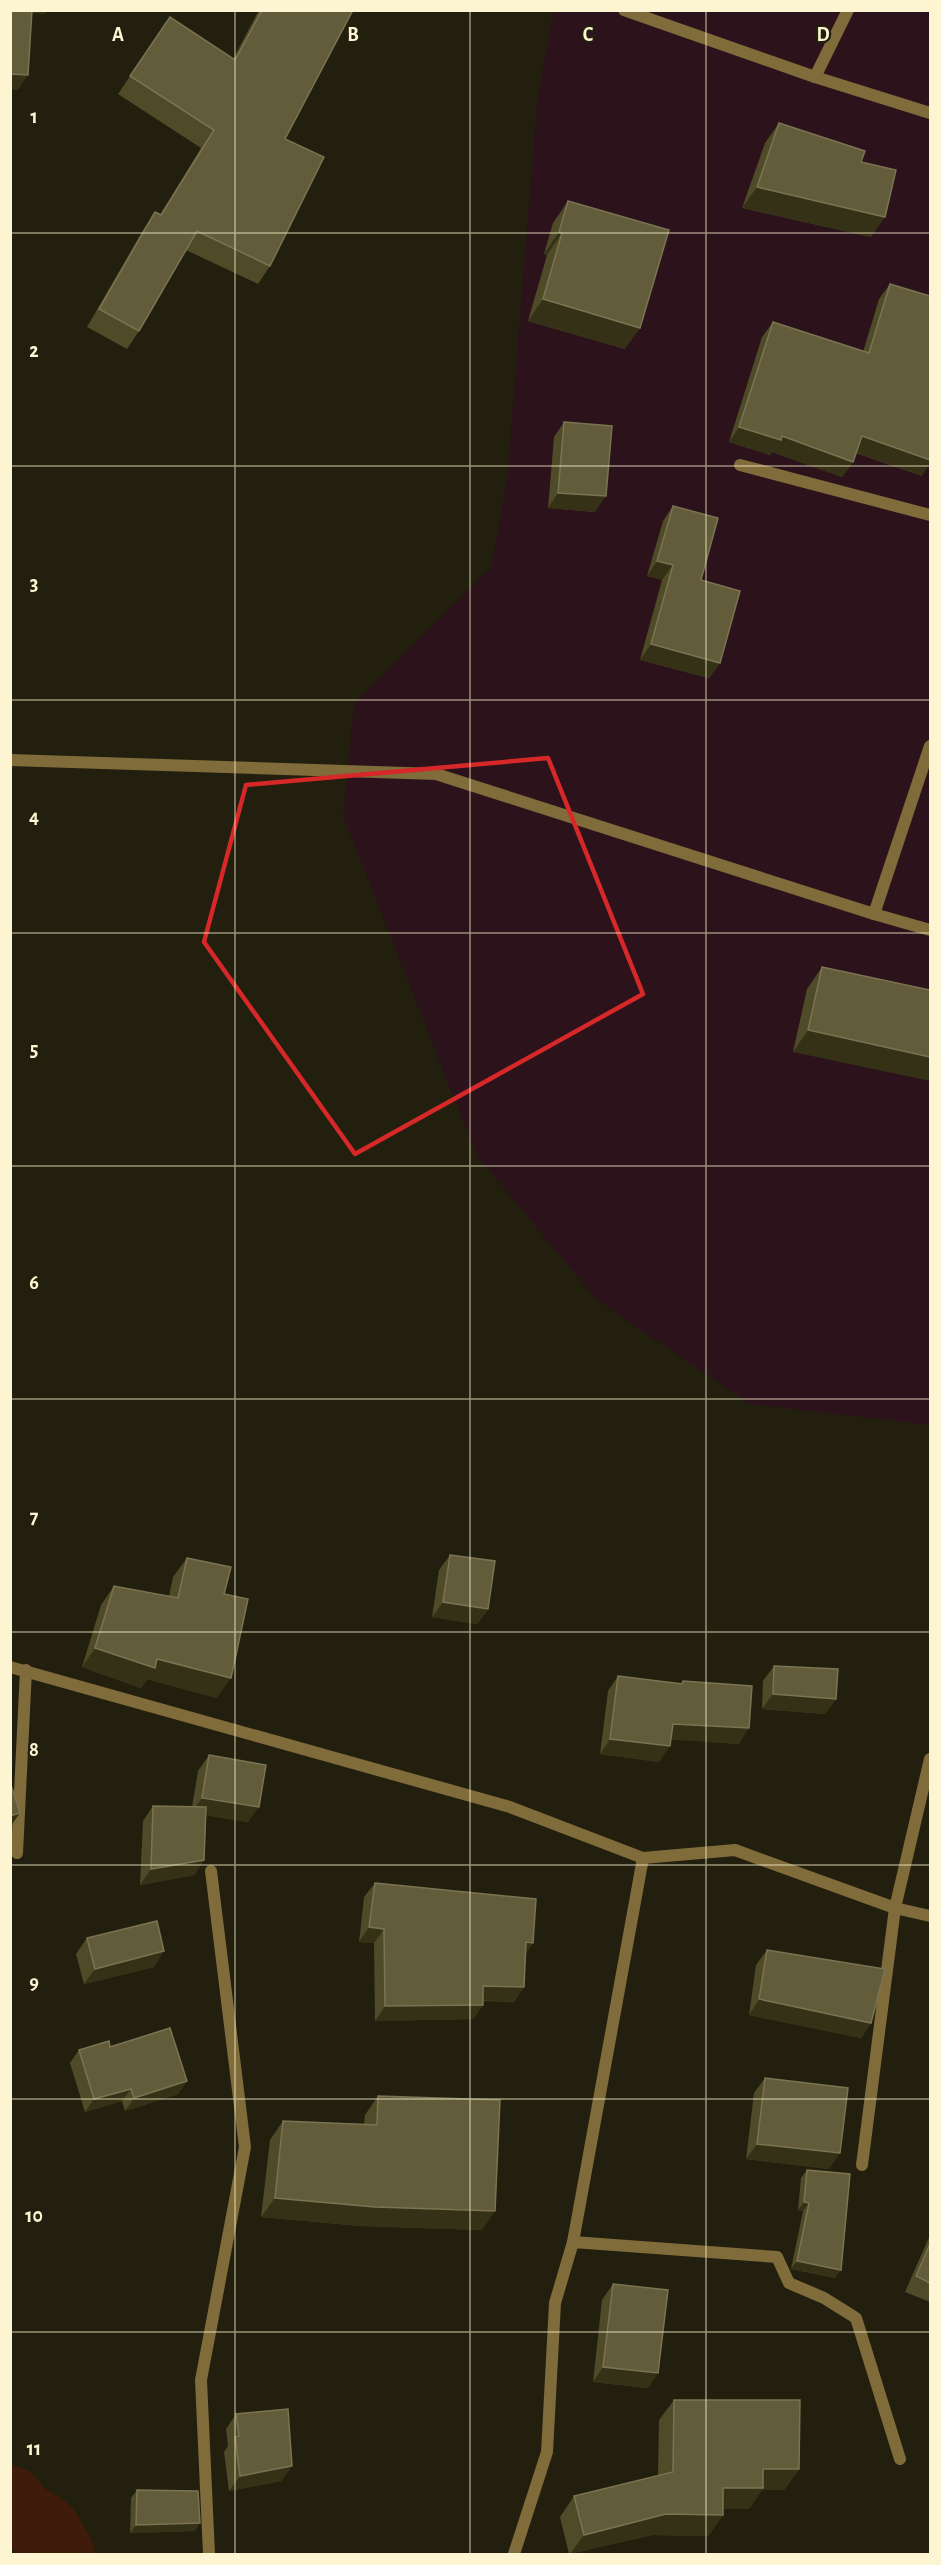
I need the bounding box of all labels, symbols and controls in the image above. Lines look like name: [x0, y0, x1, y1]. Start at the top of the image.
text: A: [112, 25, 124, 45]
text: B: [347, 25, 359, 45]
text: C: [583, 25, 594, 45]
text: D: [816, 25, 830, 45]
text: 1: [30, 107, 38, 127]
text: 2: [29, 341, 39, 361]
text: 3: [30, 574, 38, 594]
text: 4: [29, 807, 39, 827]
text: 5: [30, 1040, 38, 1060]
text: 6: [29, 1273, 39, 1293]
text: 7: [30, 1507, 39, 1527]
text: 8: [29, 1740, 39, 1760]
text: 9: [29, 1973, 39, 1993]
text: 10: [25, 2206, 43, 2226]
text: 11: [27, 2439, 41, 2459]

